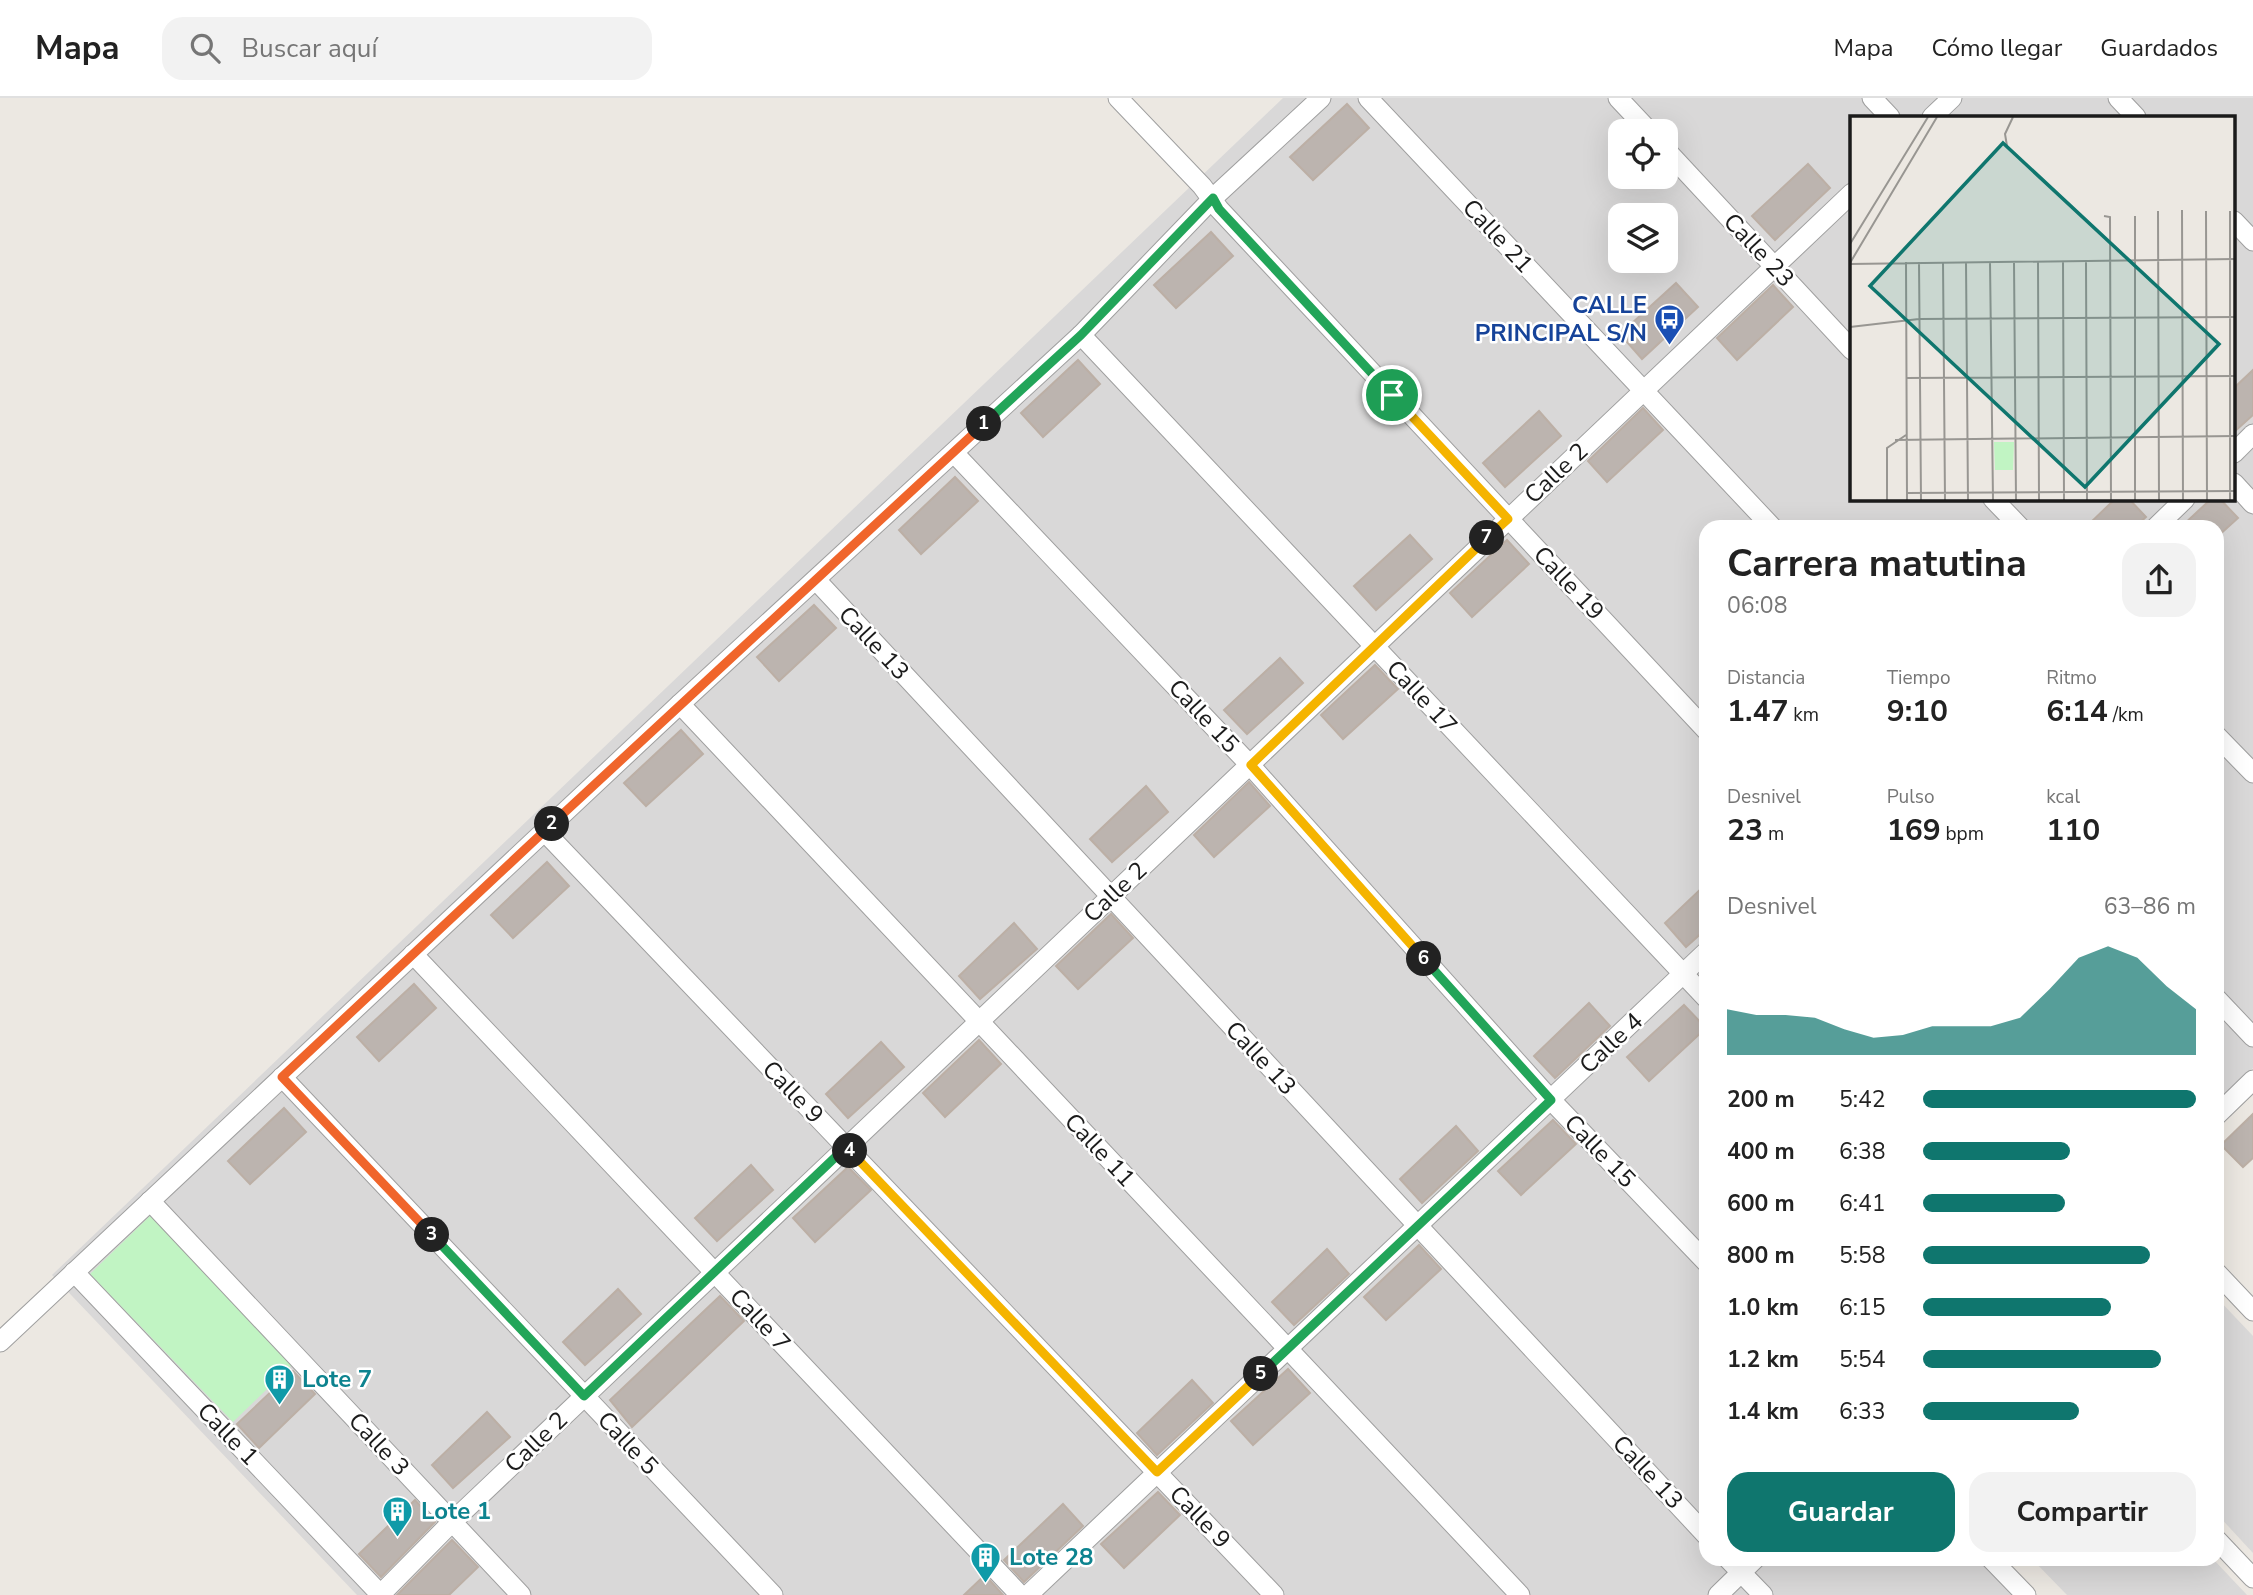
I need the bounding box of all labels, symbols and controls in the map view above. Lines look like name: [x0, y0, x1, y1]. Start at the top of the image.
search box: [162, 17, 652, 80]
text: Mapa: [35, 26, 120, 71]
icon: search: [186, 29, 224, 67]
text: Buscar aquí: [242, 31, 377, 66]
text: Mapa: [1833, 32, 1893, 64]
text: Cómo llegar: [1931, 32, 2062, 64]
text: Guardados: [2100, 32, 2218, 64]
inset map: [1850, 116, 2236, 500]
map controls: [1608, 119, 1678, 273]
button: locate: [1608, 119, 1678, 189]
street label: Calle 21: [1456, 192, 1540, 280]
button: layers: [1608, 203, 1678, 273]
street label: Calle 23: [1717, 206, 1801, 294]
place label: CALLE PRINCIPAL S/N: [1475, 289, 1647, 349]
bus stop icon: CALLE PRINCIPAL S/N: [1653, 302, 1687, 346]
pin: [1362, 365, 1422, 425]
icon: arrive: [1373, 376, 1411, 414]
pin: 1: [967, 406, 1002, 442]
text: 1: [978, 410, 989, 436]
street label: Calle 2: [1517, 435, 1595, 511]
pin: 7: [1470, 520, 1504, 556]
text: 7: [1481, 524, 1492, 550]
text: Carrera matutina: [1727, 538, 2027, 589]
street label: Calle 19: [1527, 539, 1611, 627]
button: share: [2122, 543, 2196, 617]
text: 06:08: [1727, 590, 1787, 621]
street label: Calle 13: [832, 599, 916, 687]
street label: Calle 17: [1380, 653, 1464, 741]
text: Distancia: [1727, 665, 1805, 691]
text: Tiempo: [1887, 665, 1951, 691]
text: Ritmo: [2046, 665, 2097, 691]
street label: Calle 15: [1162, 672, 1246, 760]
text: 1.47: [1727, 691, 1788, 732]
text: 9:10: [1887, 691, 1948, 732]
text: 6:14: [2046, 691, 2108, 732]
text: km: [1788, 702, 1819, 728]
text: /km: [2108, 702, 2144, 728]
text: Desnivel: [1727, 784, 1801, 810]
text: Pulso: [1887, 784, 1934, 810]
text: kcal: [2046, 784, 2080, 810]
pin: 2: [534, 806, 570, 842]
text: 2: [546, 810, 557, 836]
text: 23: [1727, 810, 1763, 851]
text: 169: [1887, 810, 1941, 851]
text: 110: [2046, 810, 2100, 851]
text: m: [1763, 821, 1784, 847]
text: bpm: [1941, 821, 1984, 847]
street label: Calle 2: [1076, 854, 1154, 930]
text: Desnivel: [1727, 891, 1817, 922]
text: 63–86 m: [2104, 891, 2196, 922]
pin: 6: [1406, 942, 1442, 976]
text: 6: [1418, 945, 1429, 971]
street label: Calle 4: [1572, 1005, 1650, 1081]
street label: Calle 13: [1219, 1014, 1303, 1102]
street label: Calle 9: [755, 1054, 831, 1130]
text: 200 m: [1727, 1084, 1795, 1115]
text: 5:42: [1839, 1084, 1886, 1115]
street label: Calle 11: [1058, 1106, 1142, 1194]
street label: Calle 15: [1557, 1107, 1643, 1195]
pin: 4: [832, 1134, 868, 1168]
text: 400 m: [1727, 1136, 1795, 1167]
text: 6:38: [1839, 1136, 1886, 1167]
text: 4: [844, 1137, 855, 1163]
text: 600 m: [1727, 1188, 1795, 1219]
text: 6:41: [1839, 1188, 1886, 1219]
pin: 3: [414, 1218, 450, 1252]
text: 3: [426, 1221, 437, 1247]
text: 800 m: [1727, 1240, 1795, 1271]
text: 5:58: [1839, 1240, 1886, 1271]
street label: Calle 7: [722, 1281, 798, 1359]
text: 1.0 km: [1727, 1292, 1799, 1323]
text: 6:15: [1839, 1292, 1886, 1323]
text: 1.2 km: [1727, 1344, 1799, 1375]
text: 5:54: [1839, 1344, 1886, 1375]
pin: 5: [1244, 1356, 1278, 1392]
text: 5: [1255, 1360, 1266, 1386]
building icon: Lote 7: [262, 1362, 296, 1406]
place label: Lote 7: [302, 1363, 372, 1395]
street label: Calle 1: [190, 1396, 266, 1472]
text: 1.4 km: [1727, 1396, 1799, 1427]
text: 6:33: [1839, 1396, 1886, 1427]
street label: Calle 2: [498, 1404, 574, 1480]
street label: Calle 5: [590, 1404, 666, 1482]
street label: Calle 3: [341, 1405, 417, 1483]
street label: Calle 13: [1606, 1428, 1690, 1516]
button: Guardar: [1727, 1472, 1955, 1552]
button: Compartir: [1969, 1472, 2196, 1552]
street label: Calle 9: [1162, 1479, 1238, 1555]
building icon: Lote 1: [381, 1494, 415, 1538]
place label: Lote 1: [421, 1495, 491, 1527]
building icon: Lote 28: [969, 1540, 1003, 1584]
place label: Lote 28: [1009, 1541, 1093, 1573]

